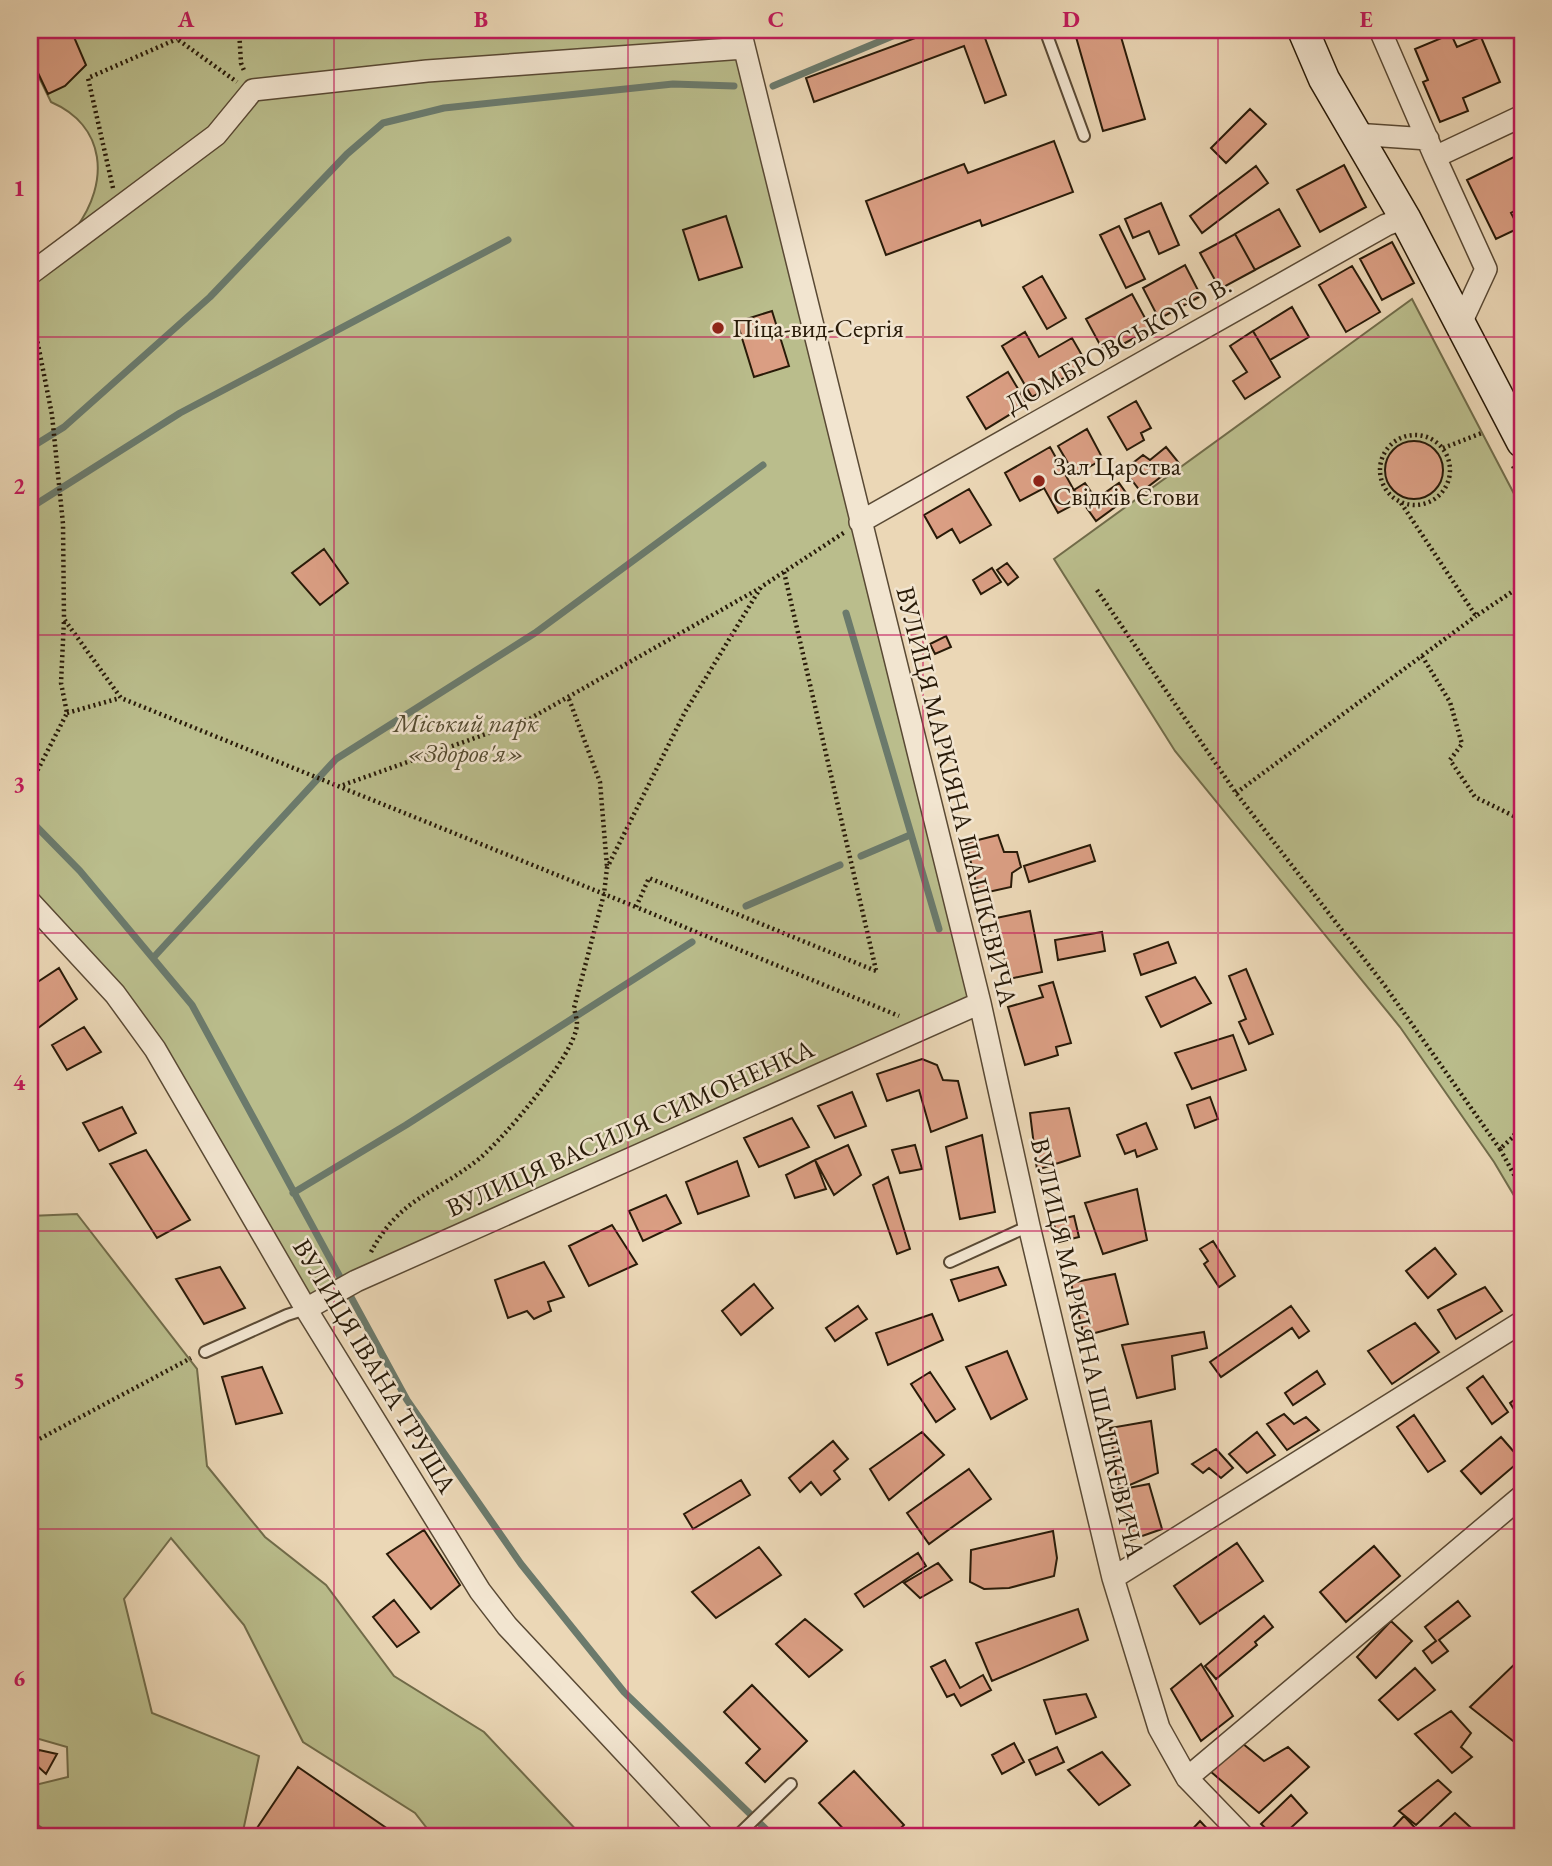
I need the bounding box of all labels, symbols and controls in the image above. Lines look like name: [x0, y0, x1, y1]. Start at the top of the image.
text: A: [177, 4, 195, 34]
text: B: [474, 4, 488, 34]
text: C: [768, 4, 784, 34]
text: D: [1062, 4, 1080, 34]
text: E: [1359, 4, 1373, 34]
text: 1: [13, 173, 25, 203]
street label: ДОМБРОВСЬКОГО В.: [999, 268, 1237, 420]
place label: Піца-вид-Сергія: [732, 311, 904, 345]
marker: Піца-вид-Сергія: [710, 320, 726, 336]
place label: Зал Царства Свідків Єгови: [1053, 449, 1200, 513]
text: 2: [13, 471, 25, 501]
marker: Зал Царства Свідків Єгови: [1031, 473, 1047, 489]
street label: ВУЛИЦЯ МАРКІЯНА ШАШКЕВИЧА: [888, 583, 1026, 1010]
park label: Міський парк «Здоров'я»: [391, 706, 539, 770]
text: 3: [13, 769, 25, 799]
street label: ВУЛИЦЯ ВАСИЛЯ СИМОНЕНКА: [441, 1031, 820, 1225]
text: 4: [13, 1067, 26, 1097]
street label: ВУЛИЦЯ МАРКІЯНА ШАШКЕВИЧА: [1023, 1134, 1153, 1563]
street label: ВУЛИЦЯ ІВАНА ТРУША: [285, 1232, 465, 1500]
text: 5: [13, 1365, 25, 1395]
text: 6: [13, 1663, 25, 1693]

